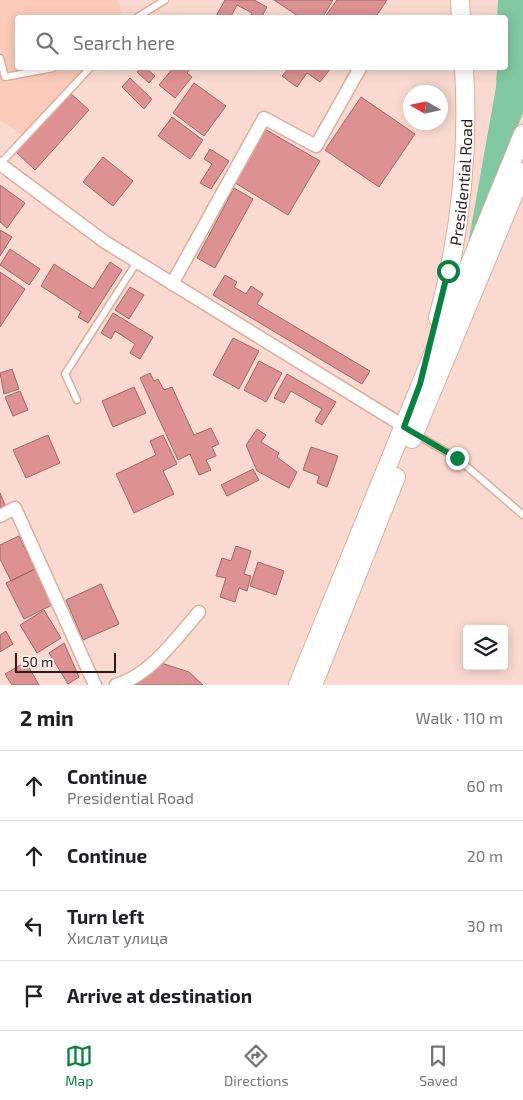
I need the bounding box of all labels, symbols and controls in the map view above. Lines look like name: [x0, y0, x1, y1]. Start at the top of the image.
search box: [15, 15, 508, 70]
icon: search: [33, 29, 61, 57]
text: Search here: [73, 31, 175, 54]
north arrow: [403, 85, 448, 130]
street label: Presidential Road: [445, 119, 475, 247]
route start: [437, 260, 460, 283]
route end: [446, 447, 469, 470]
map controls: [463, 625, 508, 670]
button: layers: [463, 625, 508, 670]
scale bar: [15, 650, 116, 673]
text: 50 m: [22, 653, 53, 670]
text: 2 min: [20, 705, 74, 730]
text: Walk · 110 m: [416, 708, 503, 727]
text: Continue: [67, 765, 147, 788]
icon: ahead: [20, 772, 48, 800]
text: 60 m: [467, 776, 503, 795]
text: Presidential Road: [67, 788, 194, 807]
icon: ahead: [20, 842, 48, 870]
text: Continue: [67, 844, 147, 867]
text: 20 m: [467, 846, 503, 865]
text: Turn left: [67, 905, 144, 928]
icon: left: [20, 912, 48, 940]
text: 30 m: [467, 916, 503, 935]
text: Хислат улица: [67, 928, 168, 947]
icon: arrive: [20, 982, 48, 1010]
text: Arrive at destination: [67, 984, 252, 1007]
tab: Map: [65, 1042, 93, 1089]
tab: Directions: [224, 1042, 289, 1089]
tab: Saved: [419, 1042, 458, 1089]

